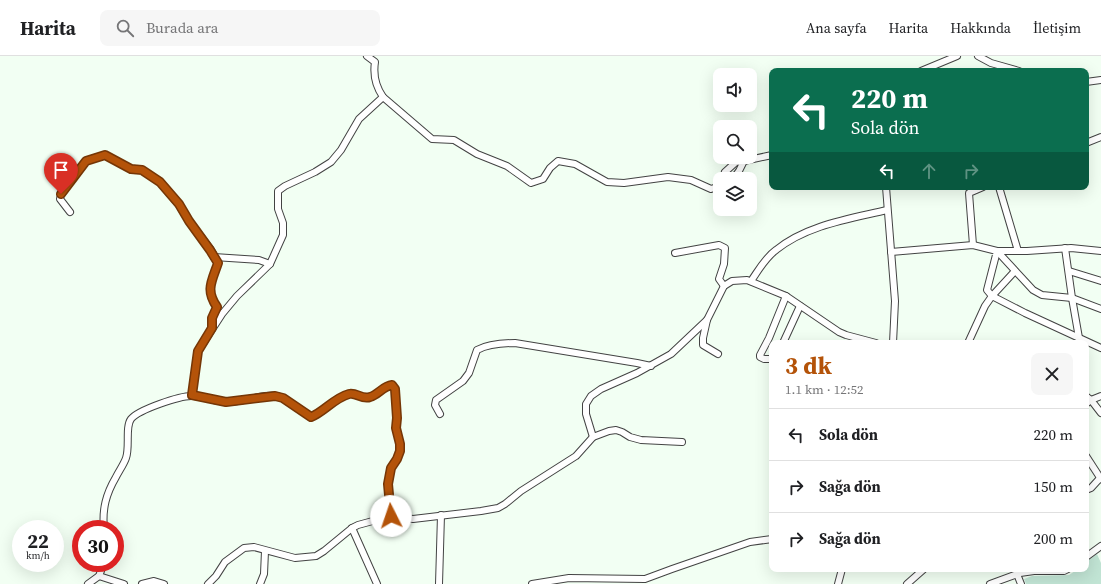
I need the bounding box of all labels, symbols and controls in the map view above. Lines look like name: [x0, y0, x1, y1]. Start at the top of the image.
search box: [100, 10, 380, 46]
text: Harita: [20, 15, 76, 41]
icon: search: [114, 17, 136, 39]
text: Burada ara: [146, 17, 219, 38]
text: Ana sayfa: [806, 18, 867, 38]
text: Harita: [889, 18, 928, 38]
text: Hakkında: [950, 18, 1011, 38]
text: İletişim: [1033, 18, 1081, 38]
map controls: [713, 68, 757, 216]
button: sound: [713, 68, 757, 112]
text: 220 m: [851, 79, 928, 117]
icon: left: [785, 84, 837, 136]
text: Sola dön: [851, 115, 919, 140]
button: search: [713, 120, 757, 164]
pin: [44, 153, 78, 194]
icon: arrive: [50, 159, 72, 181]
icon: left: [876, 160, 898, 182]
icon: ahead: [918, 160, 940, 182]
icon: right: [960, 160, 982, 182]
button: layers: [713, 172, 757, 216]
text: 3 dk: [785, 349, 832, 382]
button: close: [1031, 353, 1073, 395]
text: 1.1 km · 12:52: [785, 381, 864, 398]
icon: left: [785, 424, 807, 446]
text: Sola dön: [819, 424, 878, 445]
text: 220 m: [1033, 424, 1073, 445]
icon: right: [785, 476, 807, 498]
text: Sağa dön: [819, 476, 881, 497]
text: 150 m: [1033, 476, 1073, 497]
position arrow: [370, 495, 412, 537]
speed limit sign: 30: [72, 520, 124, 572]
text: 22: [27, 527, 49, 555]
icon: right: [785, 528, 807, 550]
text: Sağa dön: [819, 528, 881, 549]
text: 200 m: [1033, 528, 1073, 549]
text: km/h: [26, 549, 50, 562]

